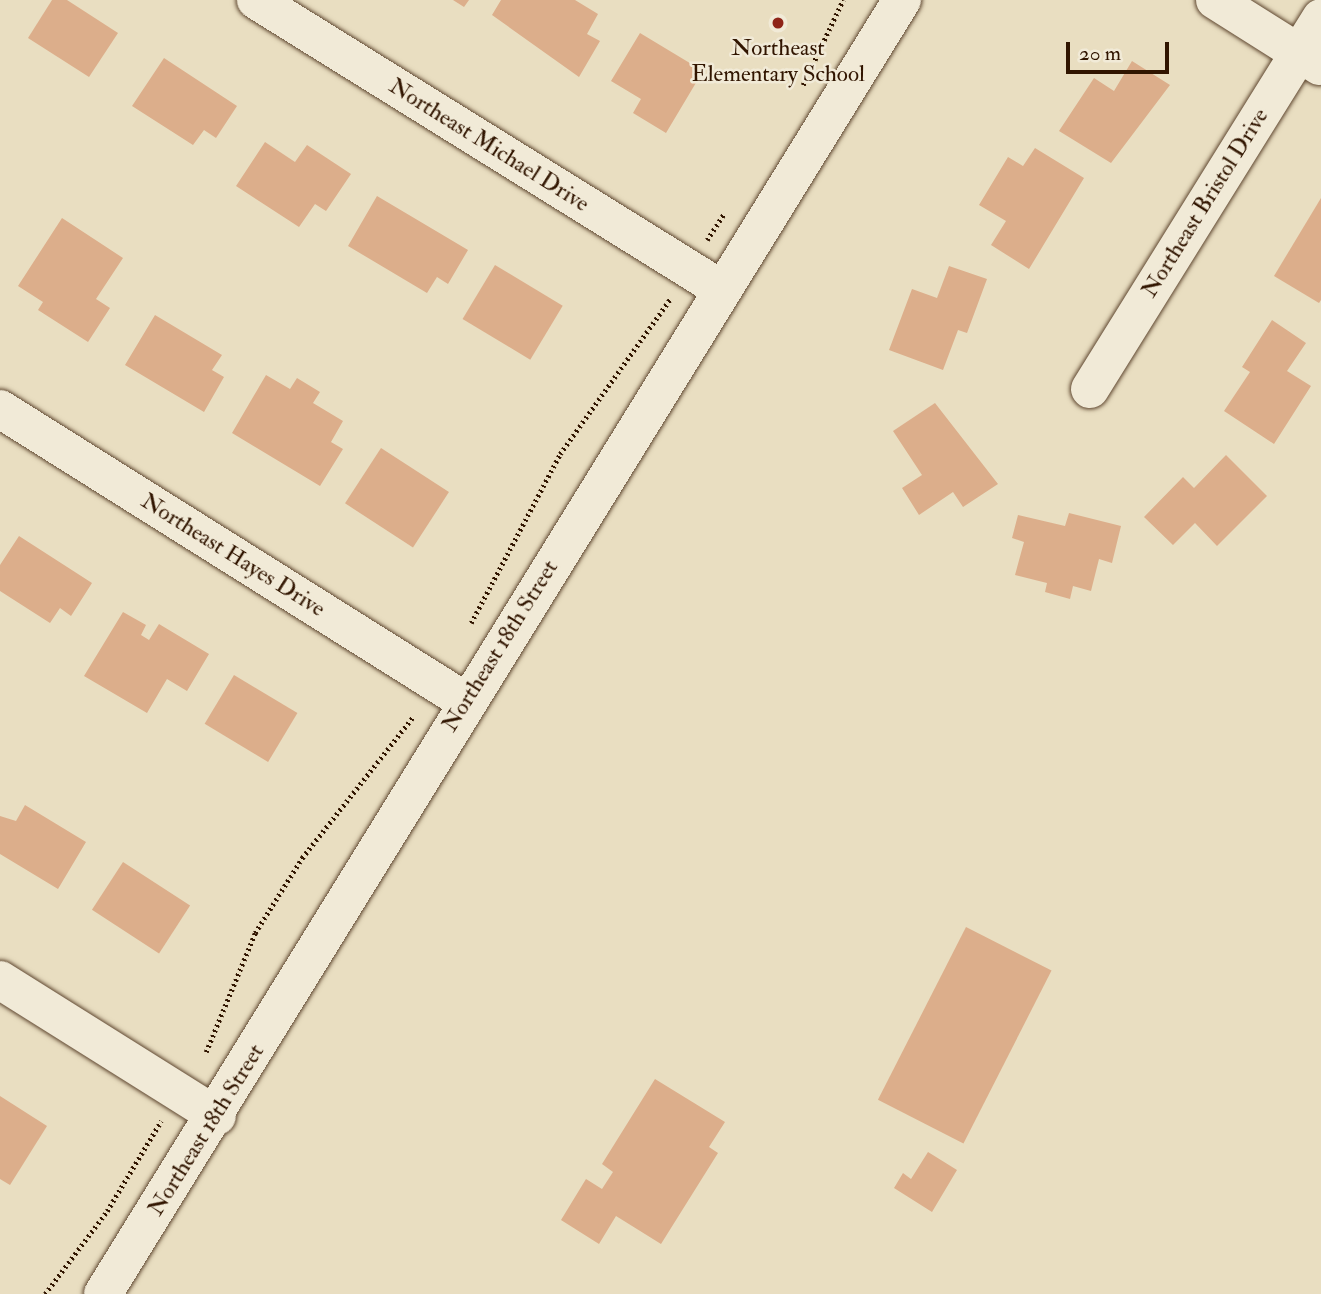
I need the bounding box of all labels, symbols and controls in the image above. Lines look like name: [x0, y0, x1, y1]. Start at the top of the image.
marker: Northeast Elementary School: [770, 15, 786, 31]
scale bar: [1069, 28, 1172, 72]
place label: Northeast Elementary School: [691, 34, 865, 88]
text: 20 m: [1079, 40, 1121, 67]
street label: Northeast Michael Drive: [384, 72, 594, 218]
street label: Northeast Bristol Drive: [1136, 103, 1274, 303]
street label: Northeast Hayes Drive: [136, 487, 330, 623]
street label: Northeast 18th Street: [436, 555, 564, 737]
street label: Northeast 18th Street: [142, 1039, 270, 1221]

